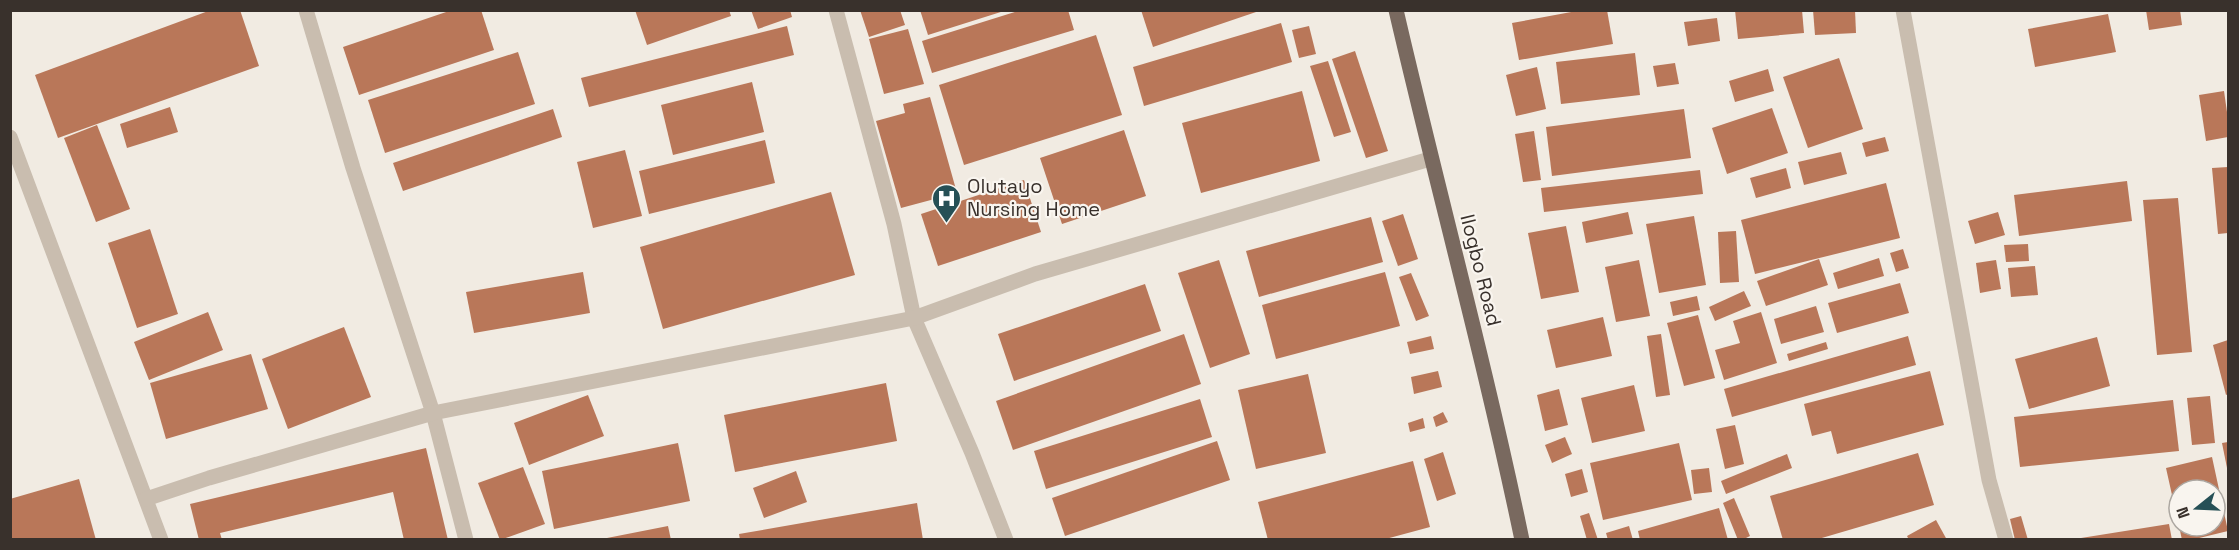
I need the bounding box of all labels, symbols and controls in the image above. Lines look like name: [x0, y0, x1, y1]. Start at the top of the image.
place label: Olutayo Nursing Home: [967, 173, 1100, 222]
hospital icon: Olutayo Nursing Home: [930, 182, 962, 224]
street label: Ilogbo Road: [1455, 211, 1507, 329]
north arrow: [2167, 478, 2227, 538]
text: N: [2172, 504, 2195, 521]

